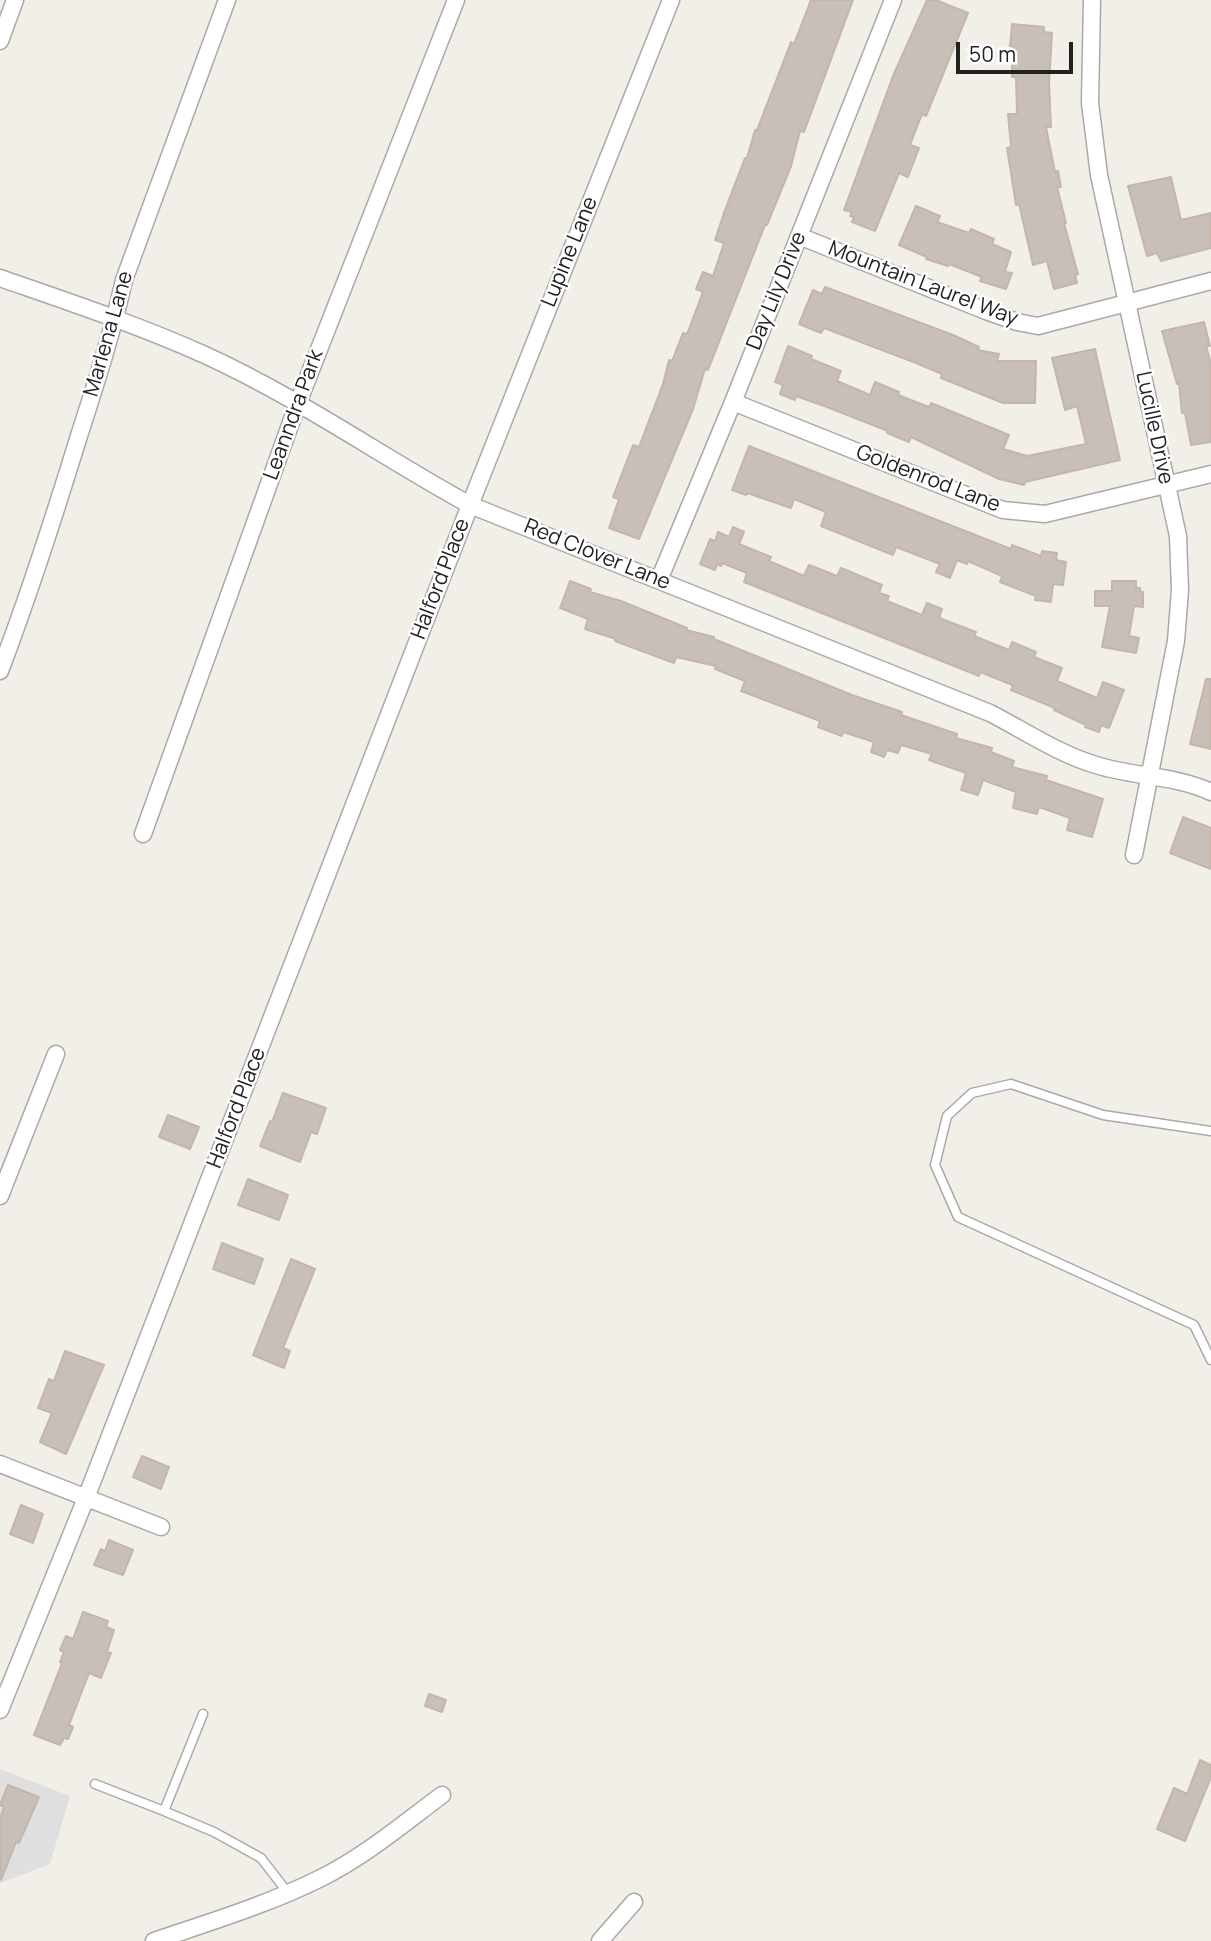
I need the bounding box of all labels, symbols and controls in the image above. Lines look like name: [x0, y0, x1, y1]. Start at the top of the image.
scale bar: [959, 28, 1076, 72]
text: 50 m: [969, 40, 1016, 68]
street label: Lupine Lane: [537, 193, 603, 311]
street label: Day Lily Drive: [742, 228, 812, 354]
street label: Mountain Laurel Way: [825, 236, 1021, 332]
street label: Marlena Lane: [79, 268, 139, 400]
street label: Leanndra Park: [259, 346, 329, 484]
street label: Lucille Drive: [1130, 369, 1178, 487]
street label: Goldenrod Lane: [852, 440, 1004, 518]
street label: Red Clover Lane: [520, 514, 674, 596]
street label: Halford Place: [406, 515, 476, 643]
street label: Halford Place: [202, 1044, 272, 1172]

